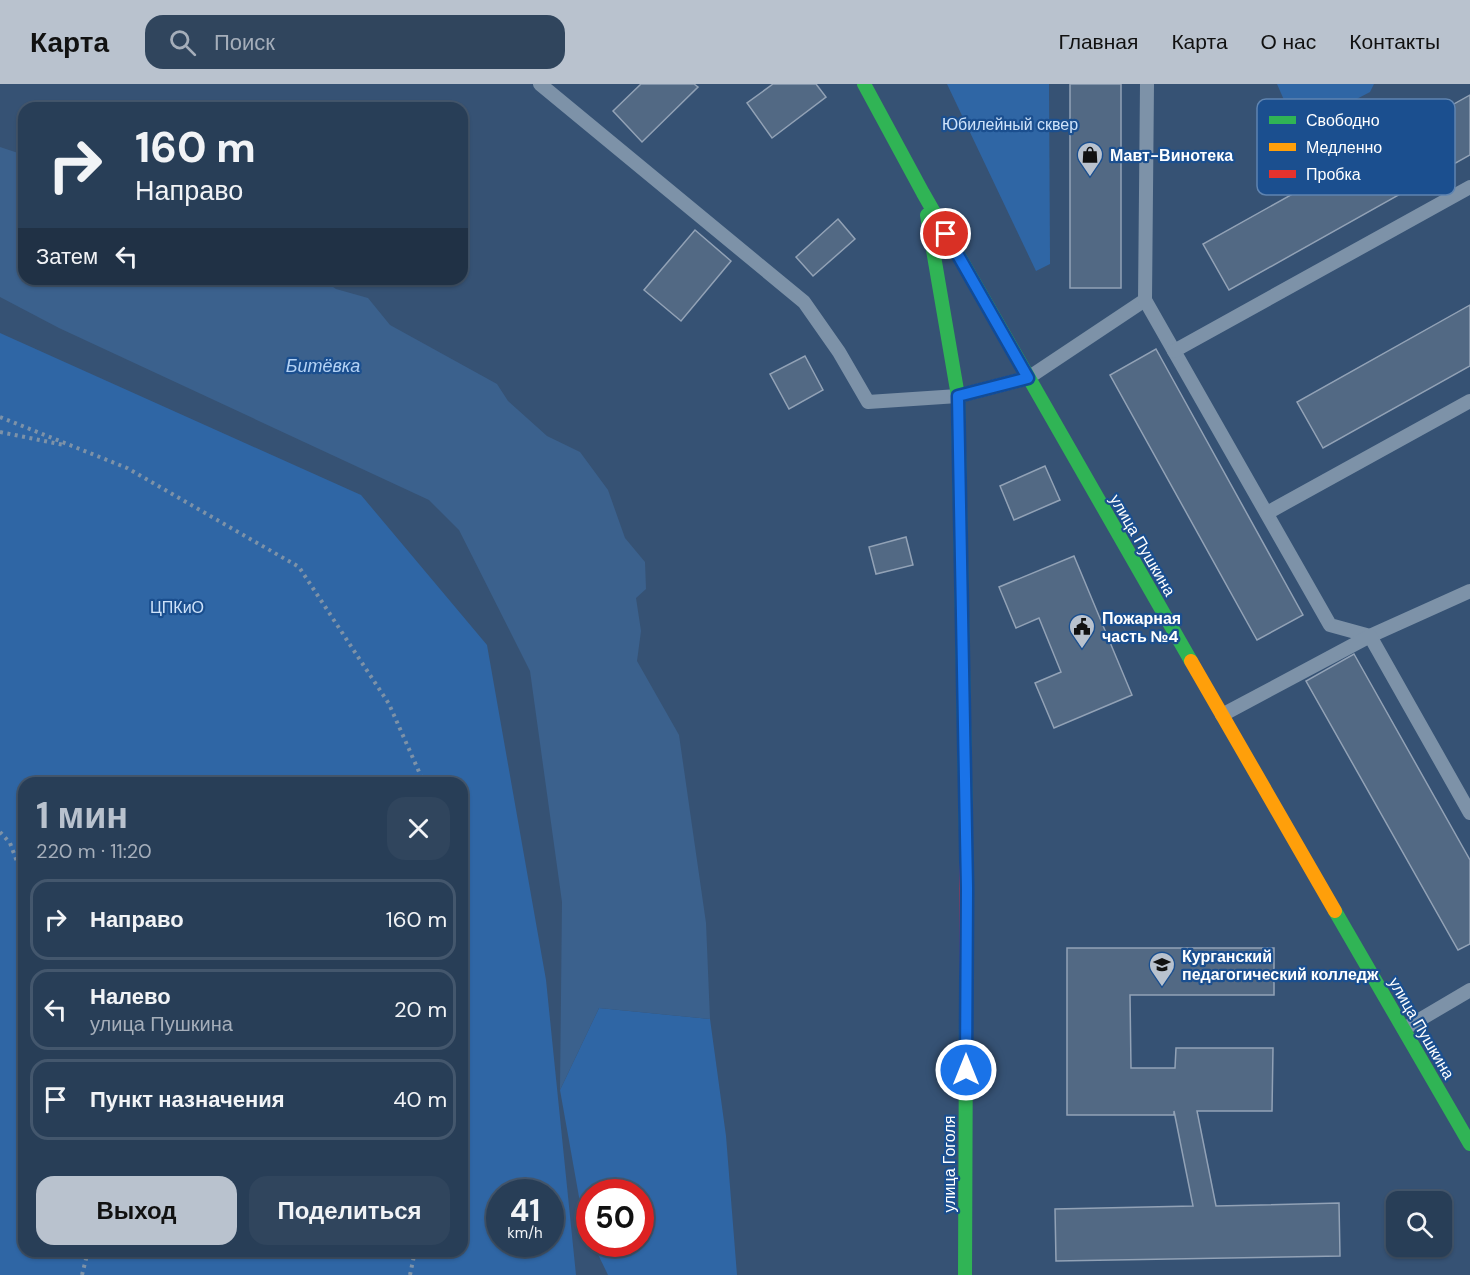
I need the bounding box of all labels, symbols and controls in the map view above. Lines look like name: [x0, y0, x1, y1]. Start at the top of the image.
search box: [145, 15, 565, 69]
text: Карта: [30, 24, 109, 61]
icon: search: [166, 26, 199, 59]
text: Поиск: [214, 28, 275, 57]
text: Главная: [1058, 28, 1138, 56]
text: Карта: [1171, 28, 1228, 56]
text: О нас: [1261, 28, 1316, 56]
text: Контакты: [1349, 28, 1440, 56]
legend: [1257, 99, 1455, 195]
text: Свободно: [1306, 110, 1380, 131]
park label: Юбилейный сквер: [942, 114, 1078, 135]
text: 160 m: [135, 120, 256, 175]
icon: right: [36, 126, 114, 204]
text: Медленно: [1306, 137, 1382, 158]
shop icon: Мавт-Винотека: [1075, 140, 1105, 178]
place label: Мавт-Винотека: [1110, 145, 1233, 166]
text: Пробка: [1306, 164, 1361, 185]
text: Направо: [135, 173, 243, 208]
pin: [920, 208, 971, 259]
icon: arrive: [929, 217, 962, 250]
icon: left: [110, 240, 143, 273]
text: Затем: [36, 242, 98, 271]
water label: Битёвка: [286, 354, 360, 378]
street label: улица Пушкина: [1105, 491, 1180, 600]
park label: ЦПКиО: [150, 597, 204, 618]
place label: Пожарная часть №4: [1102, 608, 1181, 647]
public building icon: Пожарная часть №4: [1067, 612, 1097, 650]
text: 1 мин: [36, 792, 128, 839]
button: close: [387, 797, 450, 860]
text: 220 m · 11:20: [36, 838, 152, 864]
icon: right: [39, 903, 72, 936]
text: Направо: [90, 905, 184, 934]
text: 160 m: [386, 905, 447, 934]
place label: Курганский педагогический колледж: [1182, 946, 1379, 985]
school or university icon: Курганский педагогический колледж: [1147, 950, 1177, 988]
street label: улица Пушкина: [1384, 974, 1459, 1083]
text: Налево: [90, 982, 171, 1011]
icon: left: [39, 993, 72, 1026]
text: 20 m: [394, 995, 447, 1024]
text: улица Пушкина: [90, 1011, 233, 1037]
position arrow: [934, 1038, 998, 1102]
icon: arrive: [39, 1083, 72, 1116]
text: Пункт назначения: [90, 1085, 285, 1114]
text: 40 m: [393, 1085, 447, 1114]
street label: улица Гоголя: [939, 1116, 960, 1212]
button: Выход: [36, 1176, 237, 1245]
button: Поделиться: [249, 1176, 450, 1245]
speed limit sign: 50: [576, 1179, 654, 1257]
text: 41: [510, 1191, 540, 1230]
map controls: [1386, 1191, 1452, 1257]
button: search: [1386, 1191, 1452, 1257]
text: km/h: [507, 1223, 543, 1243]

